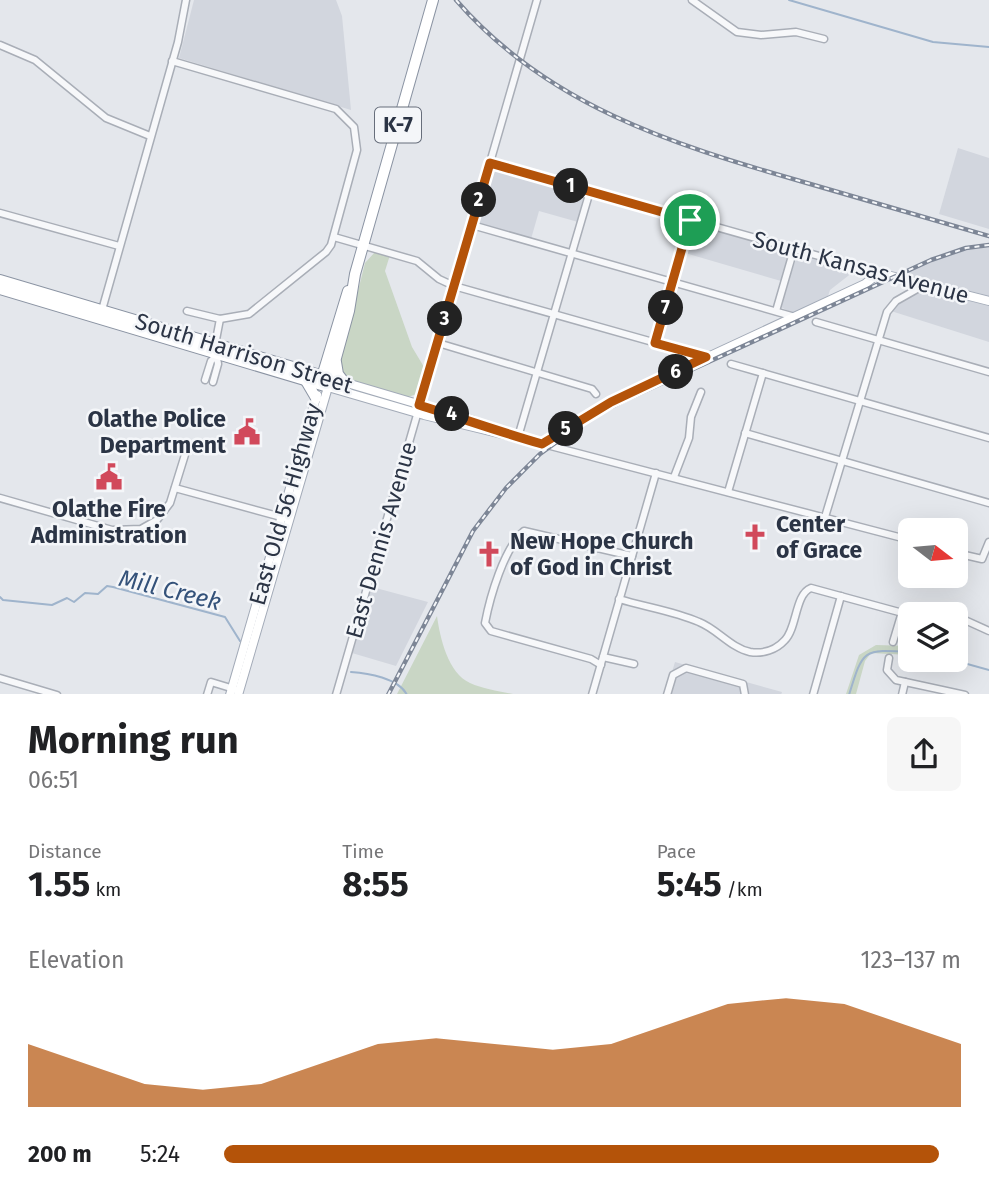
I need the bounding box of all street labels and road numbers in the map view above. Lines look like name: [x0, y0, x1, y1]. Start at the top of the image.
road number: K-7: [375, 108, 421, 142]
street label: South Kansas Avenue: [750, 225, 972, 309]
street label: South Harrison Street: [132, 307, 357, 400]
street label: East Old 56 Highway: [243, 399, 327, 608]
street label: East Dennis Avenue: [340, 438, 422, 642]

